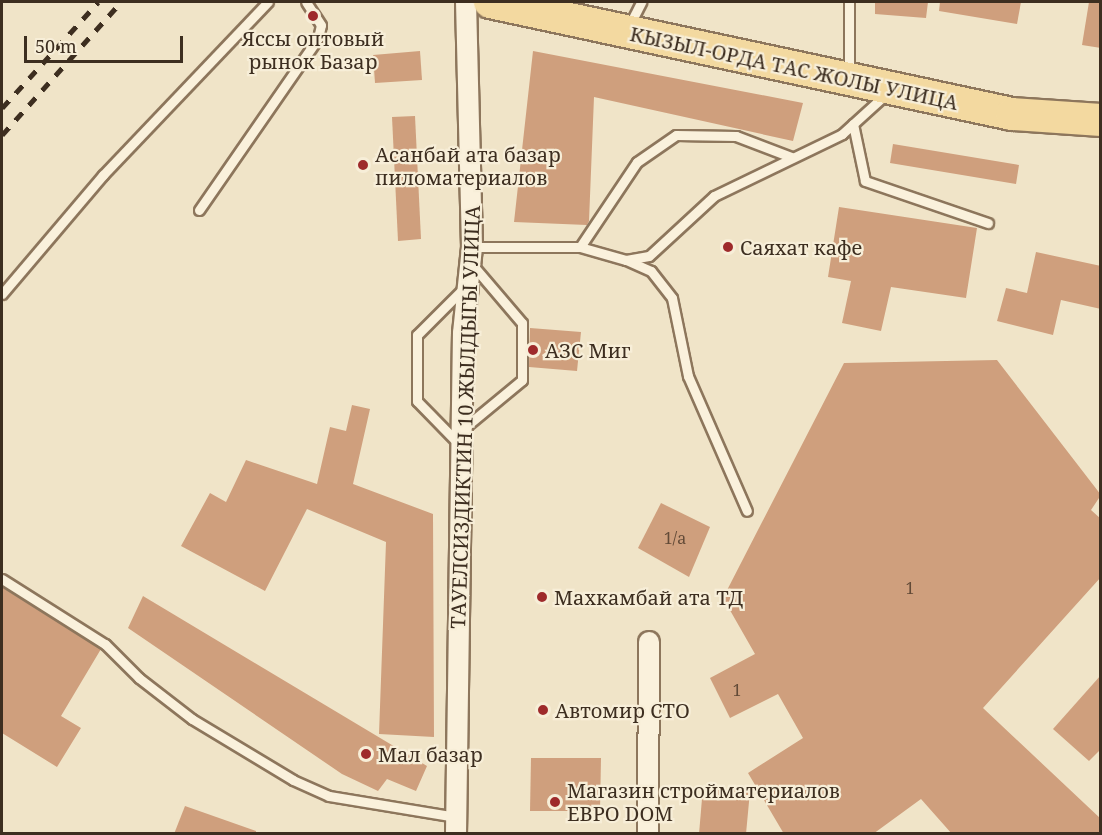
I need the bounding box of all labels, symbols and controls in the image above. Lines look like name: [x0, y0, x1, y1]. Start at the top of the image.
marker: Яссы оптовый рынок Базар: [306, 9, 320, 23]
street label: КЫЗЫЛ-ОРДА ТАС ЖОЛЫ УЛИЦА: [628, 21, 960, 115]
scale bar: [27, 24, 186, 62]
place label: Яссы оптовый рынок Базар: [242, 26, 384, 73]
text: 50 m: [35, 34, 77, 58]
place label: Асанбай ата базар пиломатериалов: [375, 142, 561, 189]
marker: Асанбай ата базар пиломатериалов: [356, 158, 370, 172]
street label: ТАУЕЛСИЗДИКТИН 10 ЖЫЛДЫГЫ УЛИЦА: [446, 205, 484, 629]
place label: Саяхат кафе: [740, 235, 862, 259]
marker: Саяхат кафе: [721, 240, 735, 254]
place label: АЗС Миг: [545, 338, 631, 362]
marker: АЗС Миг: [526, 343, 540, 357]
house number: 1/а: [664, 528, 686, 548]
house number: 1: [906, 578, 914, 598]
place label: Махкамбай ата ТД: [554, 585, 743, 609]
marker: Махкамбай ата ТД: [535, 590, 549, 604]
house number: 1: [733, 680, 741, 700]
place label: Автомир СТО: [555, 698, 690, 722]
marker: Автомир СТО: [536, 703, 550, 717]
place label: Мал базар: [378, 742, 483, 766]
marker: Мал базар: [359, 747, 373, 761]
place label: Магазин стройматериалов ЕВРО DOM: [567, 778, 840, 825]
marker: Магазин стройматериалов ЕВРО DOM: [548, 795, 562, 809]

